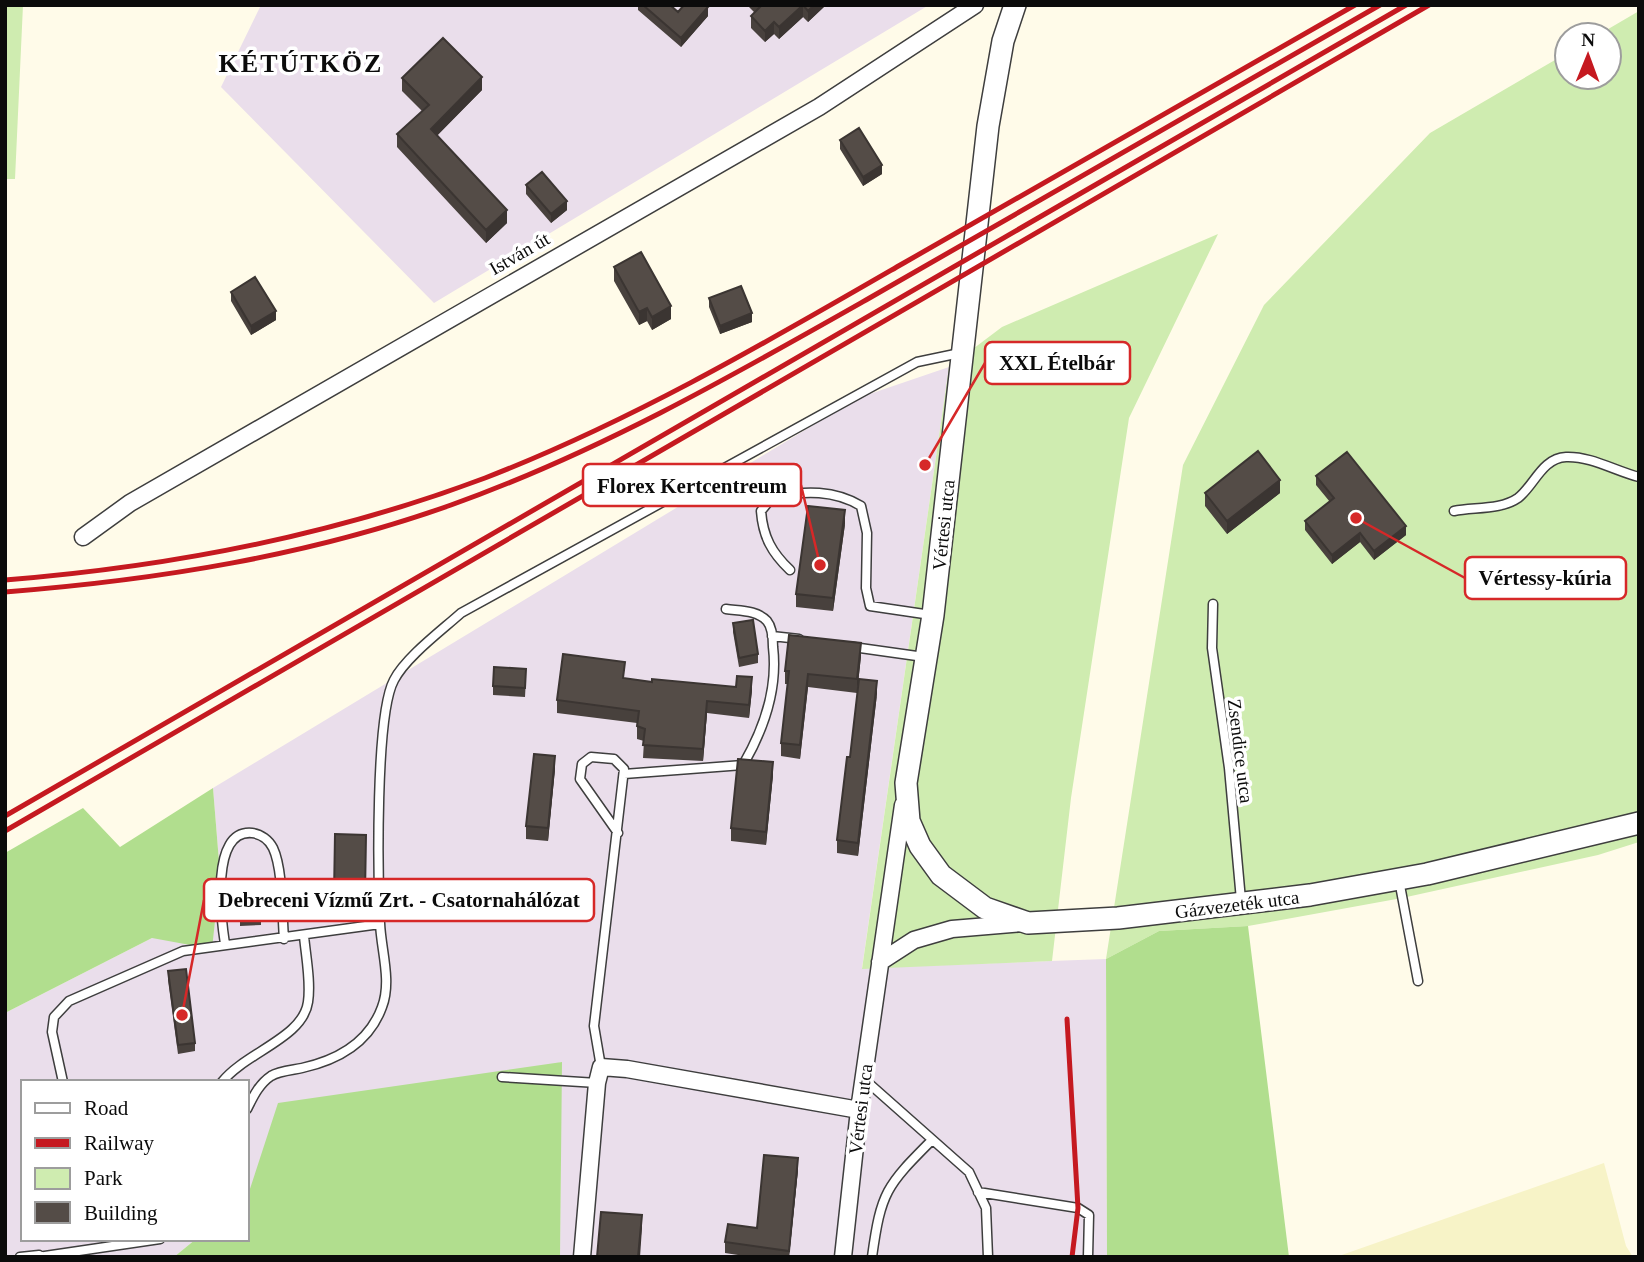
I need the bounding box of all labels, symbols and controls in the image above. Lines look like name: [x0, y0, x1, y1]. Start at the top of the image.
north arrow: [1553, 21, 1623, 91]
text: N: [1581, 29, 1596, 50]
district label: KÉTÚTKÖZ: [219, 49, 383, 78]
street label: István út: [485, 227, 554, 279]
callout: XXL Ételbár: [985, 342, 1130, 384]
text: XXL Ételbár: [999, 351, 1115, 375]
callout: Florex Kertcentreum: [583, 464, 801, 506]
text: Florex Kertcentreum: [597, 474, 787, 498]
street label: Vértesi utca: [928, 478, 959, 572]
callout: Vértessy-kúria: [1465, 557, 1626, 599]
text: Vértessy-kúria: [1479, 566, 1612, 590]
street label: Zsendice utca: [1224, 698, 1257, 805]
callout: Debreceni Vízmű Zrt. - Csatornahálózat: [204, 879, 594, 921]
street label: Gázvezeték utca: [1174, 886, 1301, 923]
text: Debreceni Vízmű Zrt. - Csatornahálózat: [218, 888, 580, 912]
street label: Vértesi utca: [845, 1062, 877, 1156]
legend: [21, 1080, 248, 1241]
text: Road: [84, 1096, 129, 1120]
text: Railway: [84, 1131, 154, 1155]
text: Park: [84, 1166, 123, 1190]
text: Building: [84, 1201, 158, 1225]

